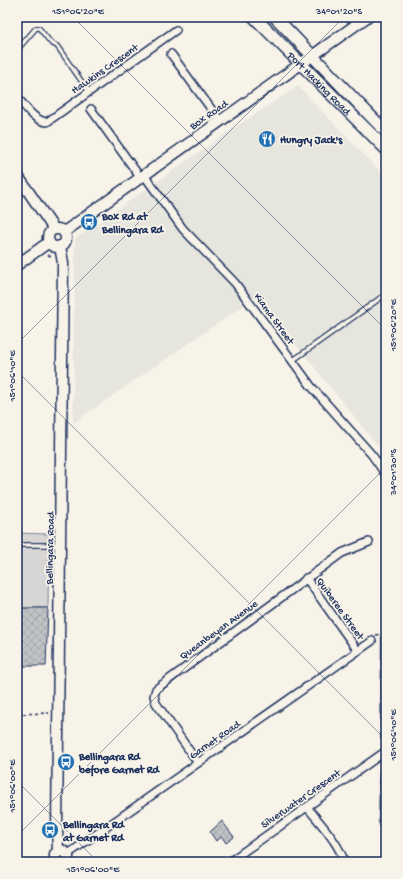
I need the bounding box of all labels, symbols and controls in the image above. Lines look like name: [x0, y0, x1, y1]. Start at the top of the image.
text: 151°06'20"E: [51, 6, 105, 18]
text: 34°01'20"S: [315, 6, 362, 18]
street label: Hawkins Crescent: [69, 41, 142, 97]
street label: Port Hacking Road: [284, 49, 354, 119]
street label: Box Road: [187, 97, 232, 134]
restaurant icon: Hungry Jack's: [257, 129, 277, 149]
place label: Hungry Jack's: [280, 135, 343, 148]
place label: Box Rd at Bellingara Rd: [101, 211, 164, 238]
bus stop icon: Box Rd at Bellingara Rd: [79, 212, 99, 232]
street label: Kiama Street: [251, 291, 297, 348]
text: 151°06'20"E: [388, 298, 400, 352]
text: 151°06'10"E: [7, 350, 19, 403]
text: 34°01'30"S: [388, 448, 400, 496]
street label: Bellingara Road: [44, 510, 58, 586]
street label: Quiberee Street: [313, 576, 367, 644]
street label: Queanbeyan Avenue: [178, 598, 261, 663]
text: 151°06'10"E: [388, 709, 400, 762]
street label: Garnet Road: [188, 718, 244, 762]
bus stop icon: Bellingara Rd before Garnet Rd: [56, 752, 76, 772]
place label: Bellingara Rd before Garnet Rd: [78, 752, 160, 777]
text: 151°06'00"E: [7, 759, 19, 813]
street label: Silverwater Crescent: [259, 767, 344, 832]
bus stop icon: Bellingara Rd at Garnet Rd: [40, 820, 60, 840]
place label: Bellingara Rd at Garnet Rd: [62, 820, 125, 845]
text: 151°06'00"E: [66, 864, 120, 876]

